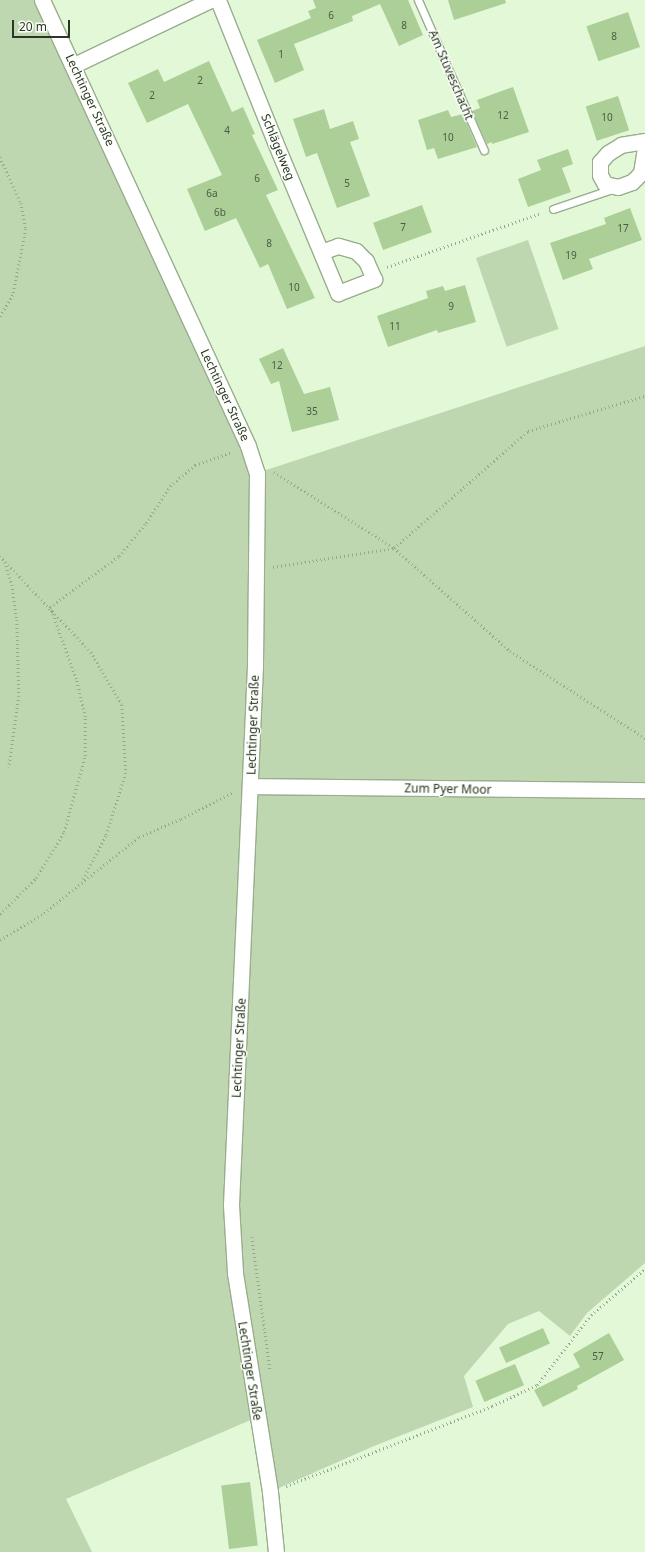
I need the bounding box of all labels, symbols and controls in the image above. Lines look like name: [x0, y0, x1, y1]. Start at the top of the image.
house number: 6: [328, 10, 334, 22]
scale bar: [14, 12, 72, 38]
text: 20 m: [19, 18, 47, 35]
house number: 8: [401, 20, 407, 32]
street label: Am Stüveschacht: [426, 28, 476, 122]
house number: 8: [611, 31, 617, 43]
house number: 1: [278, 49, 284, 61]
street label: Lechtinger Straße: [62, 52, 118, 148]
house number: 2: [197, 75, 203, 87]
house number: 2: [149, 90, 155, 102]
house number: 12: [497, 110, 509, 122]
street label: Schlägelweg: [258, 112, 298, 182]
house number: 10: [601, 112, 613, 124]
house number: 4: [224, 125, 230, 137]
house number: 10: [442, 132, 454, 144]
house number: 6: [254, 173, 260, 185]
house number: 5: [344, 178, 350, 190]
house number: 6a: [206, 188, 218, 200]
house number: 6b: [214, 207, 226, 219]
house number: 7: [400, 222, 406, 234]
house number: 17: [617, 223, 629, 235]
house number: 8: [266, 238, 272, 250]
house number: 19: [565, 250, 577, 262]
house number: 10: [288, 282, 300, 294]
house number: 9: [448, 301, 454, 313]
house number: 11: [389, 321, 401, 333]
street label: Lechtinger Straße: [197, 347, 253, 443]
house number: 12: [271, 360, 283, 372]
house number: 35: [306, 406, 318, 418]
street label: Lechtinger Straße: [244, 675, 262, 775]
street label: Zum Pyer Moor: [404, 781, 492, 797]
street label: Lechtinger Straße: [229, 998, 249, 1098]
street label: Lechtinger Straße: [235, 1320, 265, 1422]
house number: 57: [592, 1351, 604, 1363]

